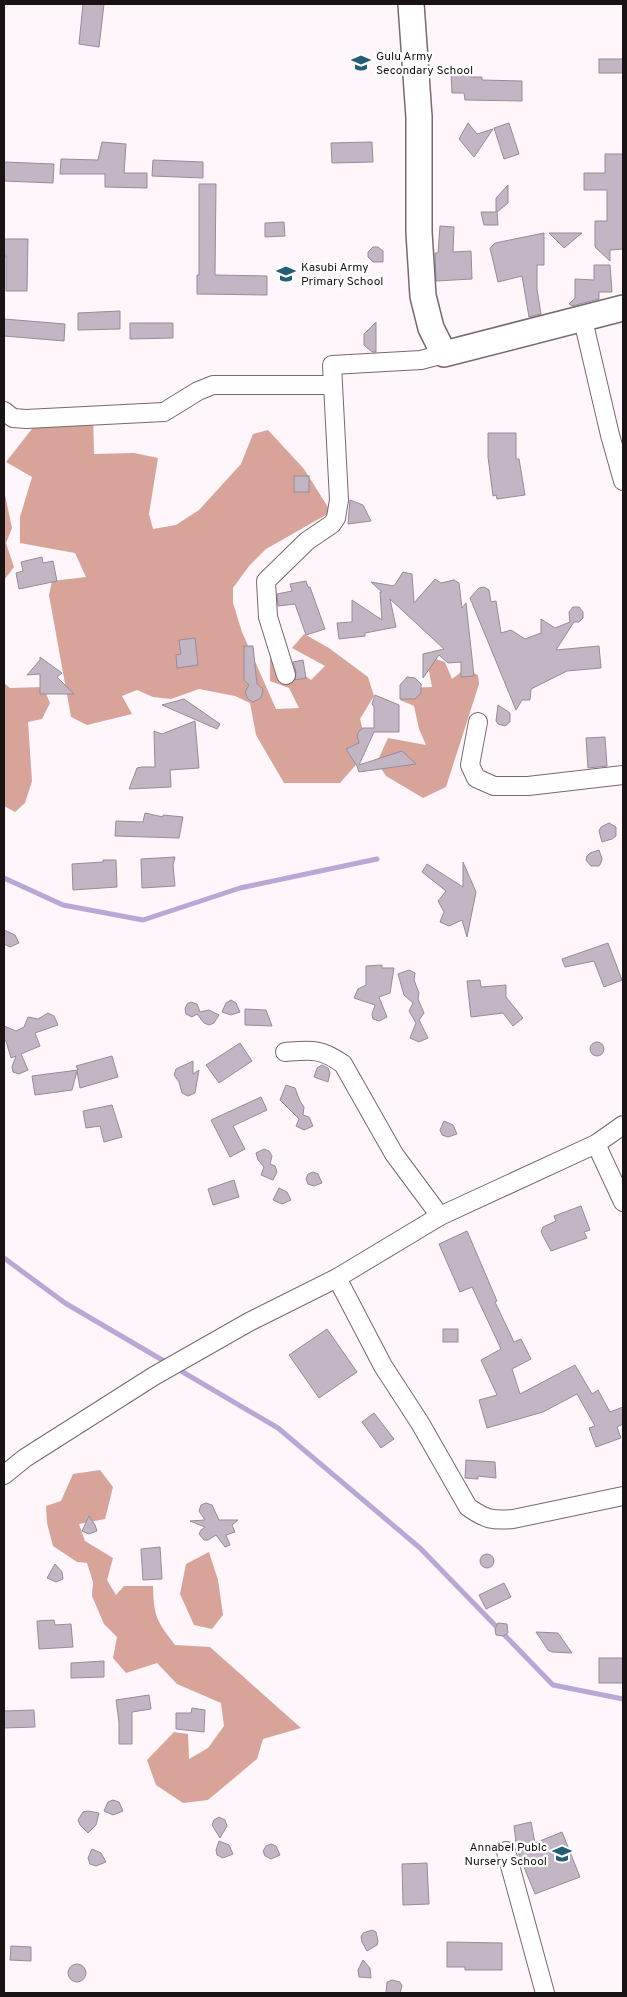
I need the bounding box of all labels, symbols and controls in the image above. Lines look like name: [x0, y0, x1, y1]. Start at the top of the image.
place label: Gulu Army Secondary School: [376, 49, 473, 79]
school or university icon: Gulu Army Secondary School: [350, 52, 372, 74]
place label: Kasubi Army Primary School: [301, 260, 384, 290]
school or university icon: Kasubi Army Primary School: [275, 263, 297, 285]
place label: Annabel Publc Nursery School: [464, 1840, 547, 1870]
school or university icon: Annabel Publc Nursery School: [551, 1843, 573, 1865]

